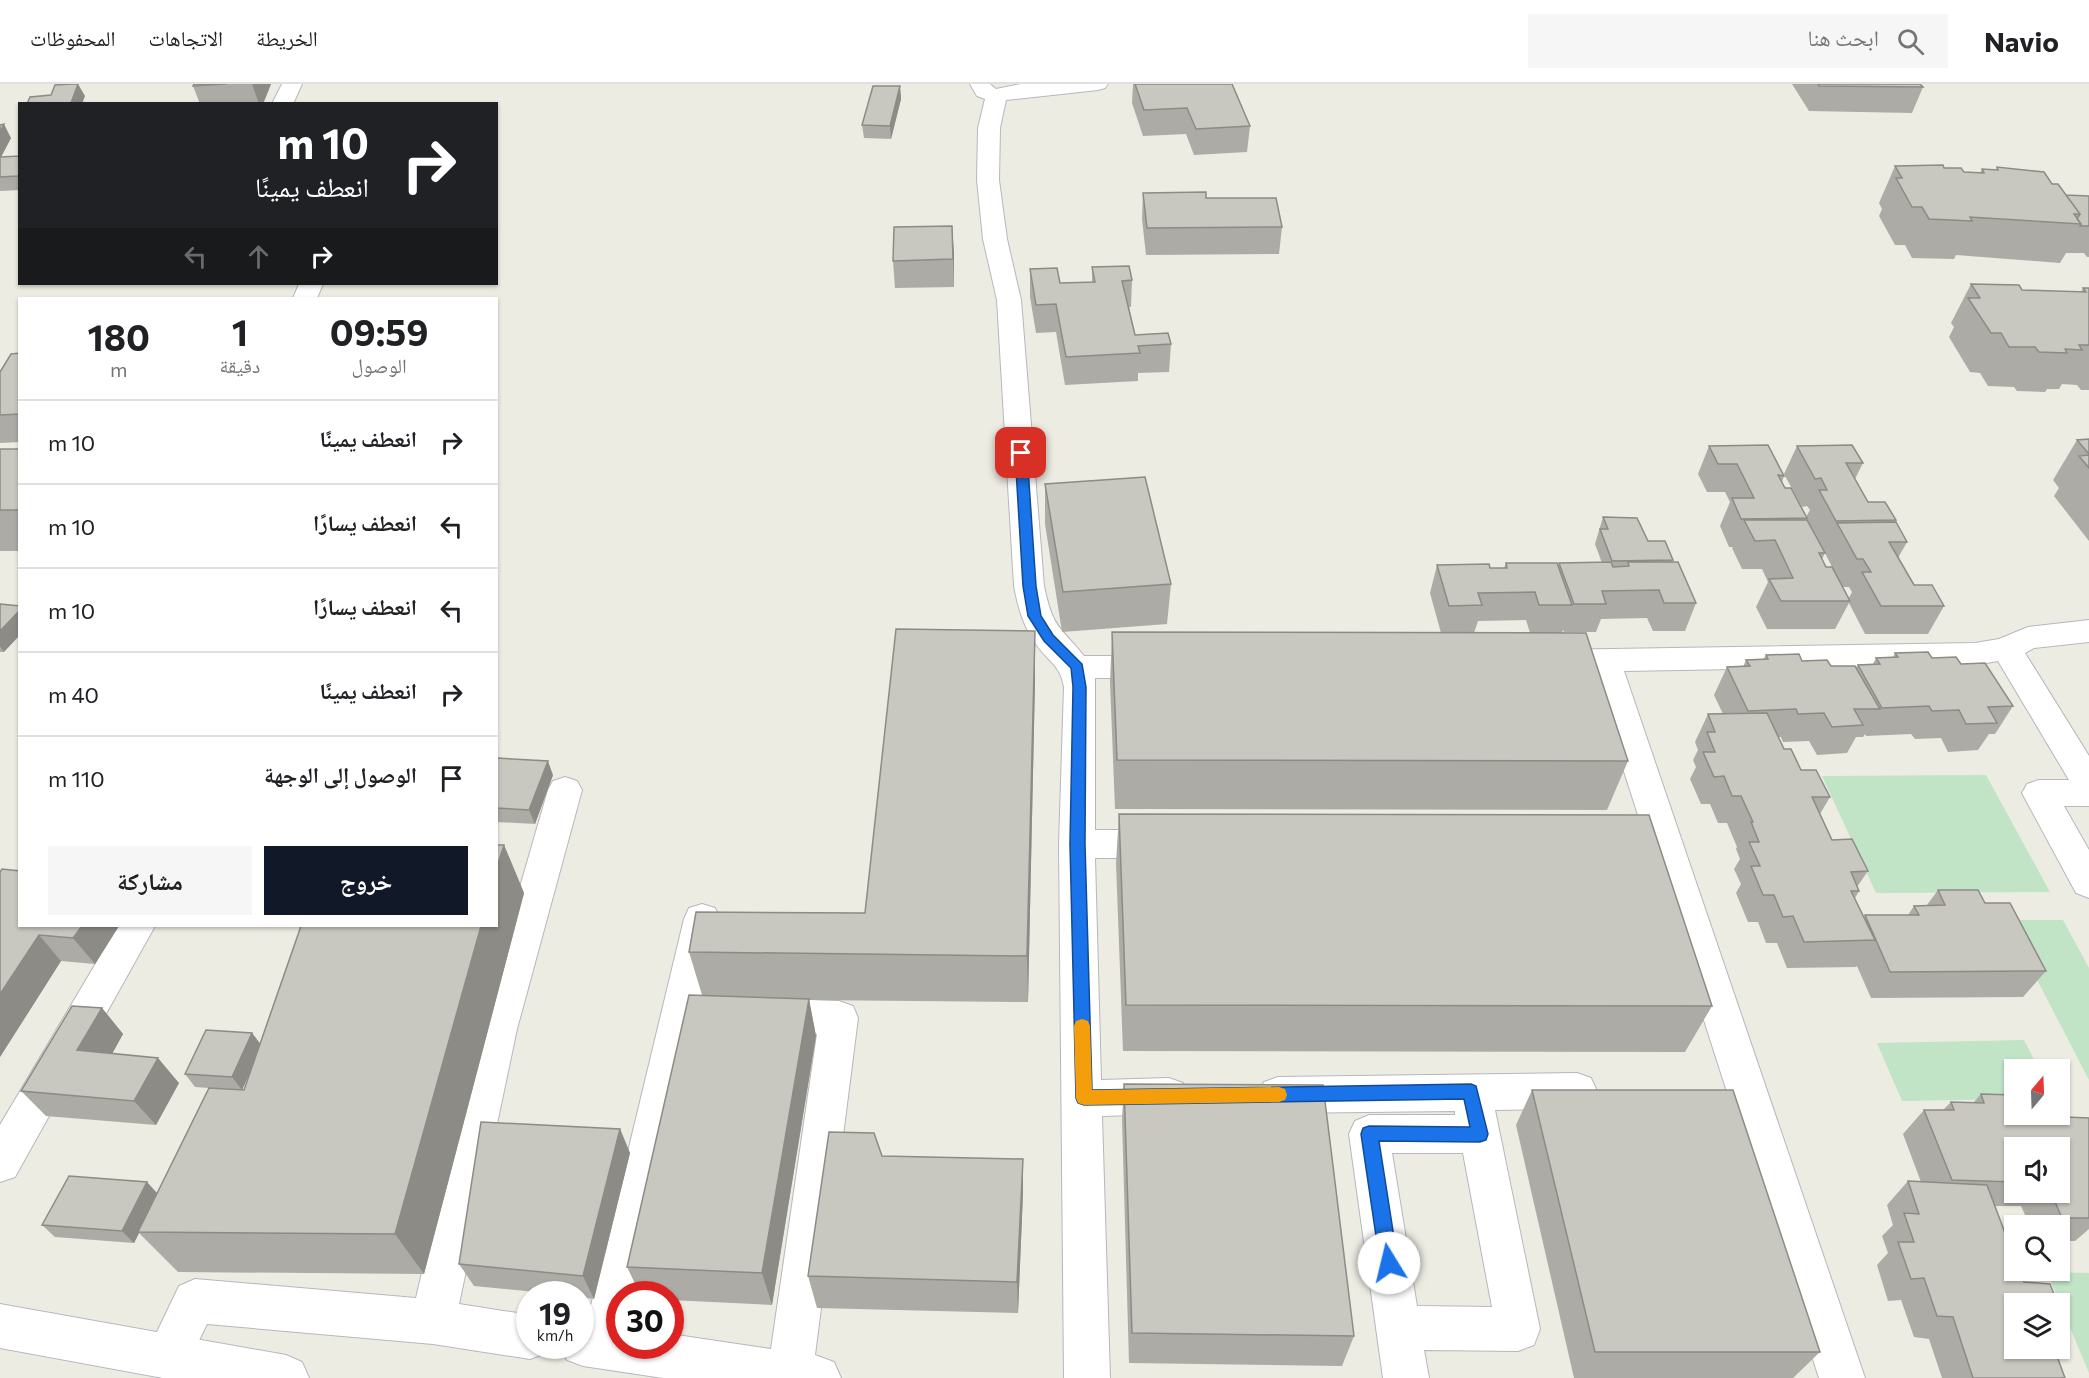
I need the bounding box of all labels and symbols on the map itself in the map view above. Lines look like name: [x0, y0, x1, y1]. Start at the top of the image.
pin: [995, 427, 1046, 478]
north arrow: [2004, 1059, 2070, 1125]
position arrow: [1357, 1231, 1421, 1295]
speed limit sign: 30: [606, 1281, 684, 1359]

